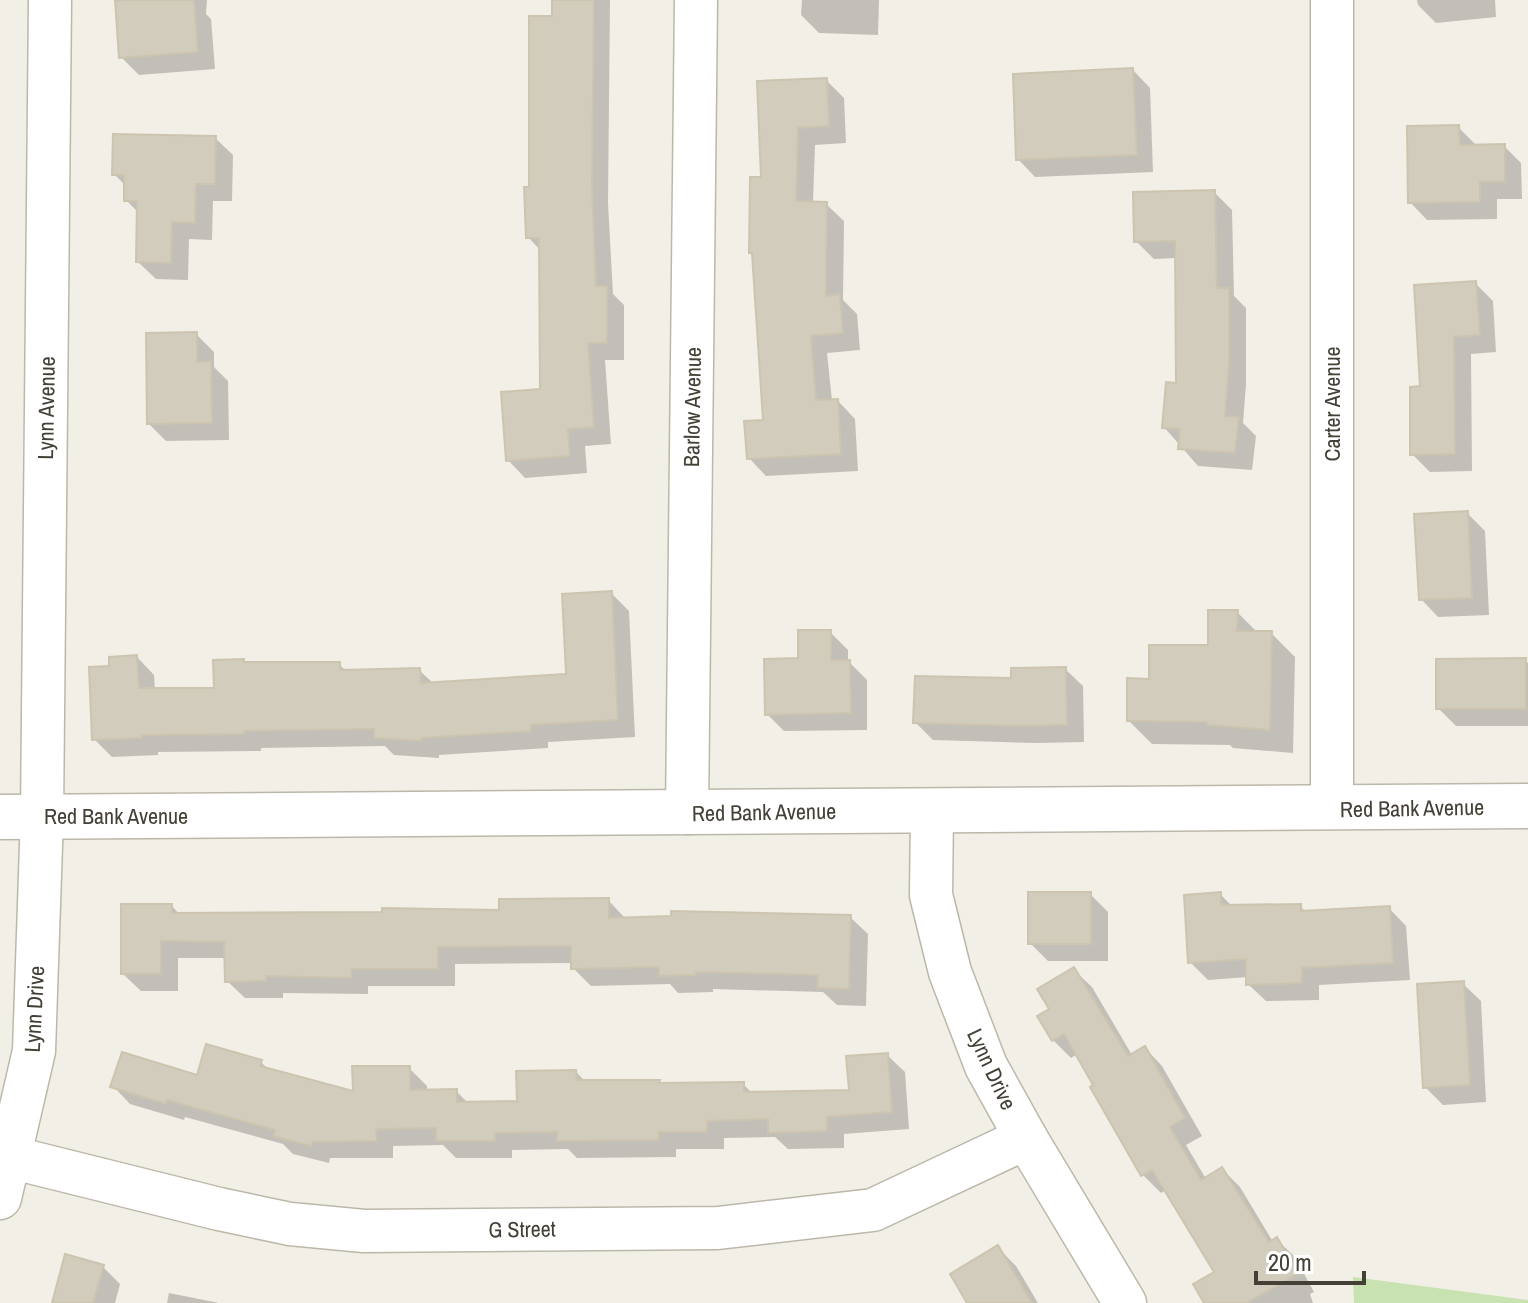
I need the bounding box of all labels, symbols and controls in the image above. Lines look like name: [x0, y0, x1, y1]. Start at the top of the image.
street label: Carter Avenue: [1317, 346, 1347, 462]
street label: Barlow Avenue: [676, 347, 708, 467]
street label: Lynn Avenue: [30, 356, 62, 460]
street label: Red Bank Avenue: [1340, 792, 1484, 824]
street label: Red Bank Avenue: [692, 796, 836, 828]
street label: Red Bank Avenue: [44, 801, 188, 831]
street label: Lynn Drive: [17, 965, 51, 1053]
street label: Lynn Drive: [960, 1023, 1024, 1115]
street label: G Street: [488, 1213, 556, 1245]
scale bar: [1256, 1235, 1364, 1285]
text: 20 m: [1268, 1246, 1312, 1278]

